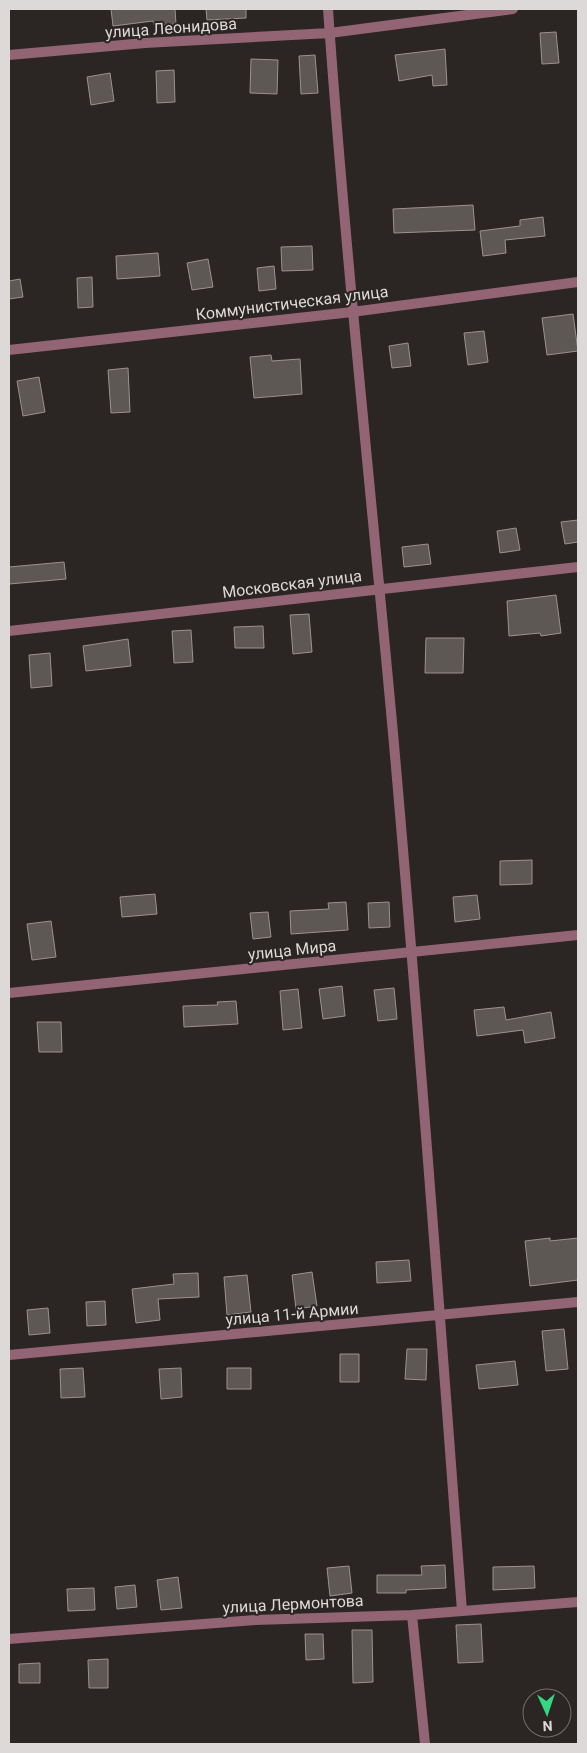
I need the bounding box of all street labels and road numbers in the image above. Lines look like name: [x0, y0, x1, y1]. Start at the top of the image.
street label: улица Леонидова: [105, 14, 237, 42]
street label: Коммунистическая улица: [195, 282, 389, 324]
street label: Московская улица: [221, 566, 363, 602]
street label: улица Мира: [247, 936, 337, 964]
street label: улица 11-й Армии: [225, 1299, 359, 1329]
street label: улица Лермонтова: [222, 1591, 364, 1617]

